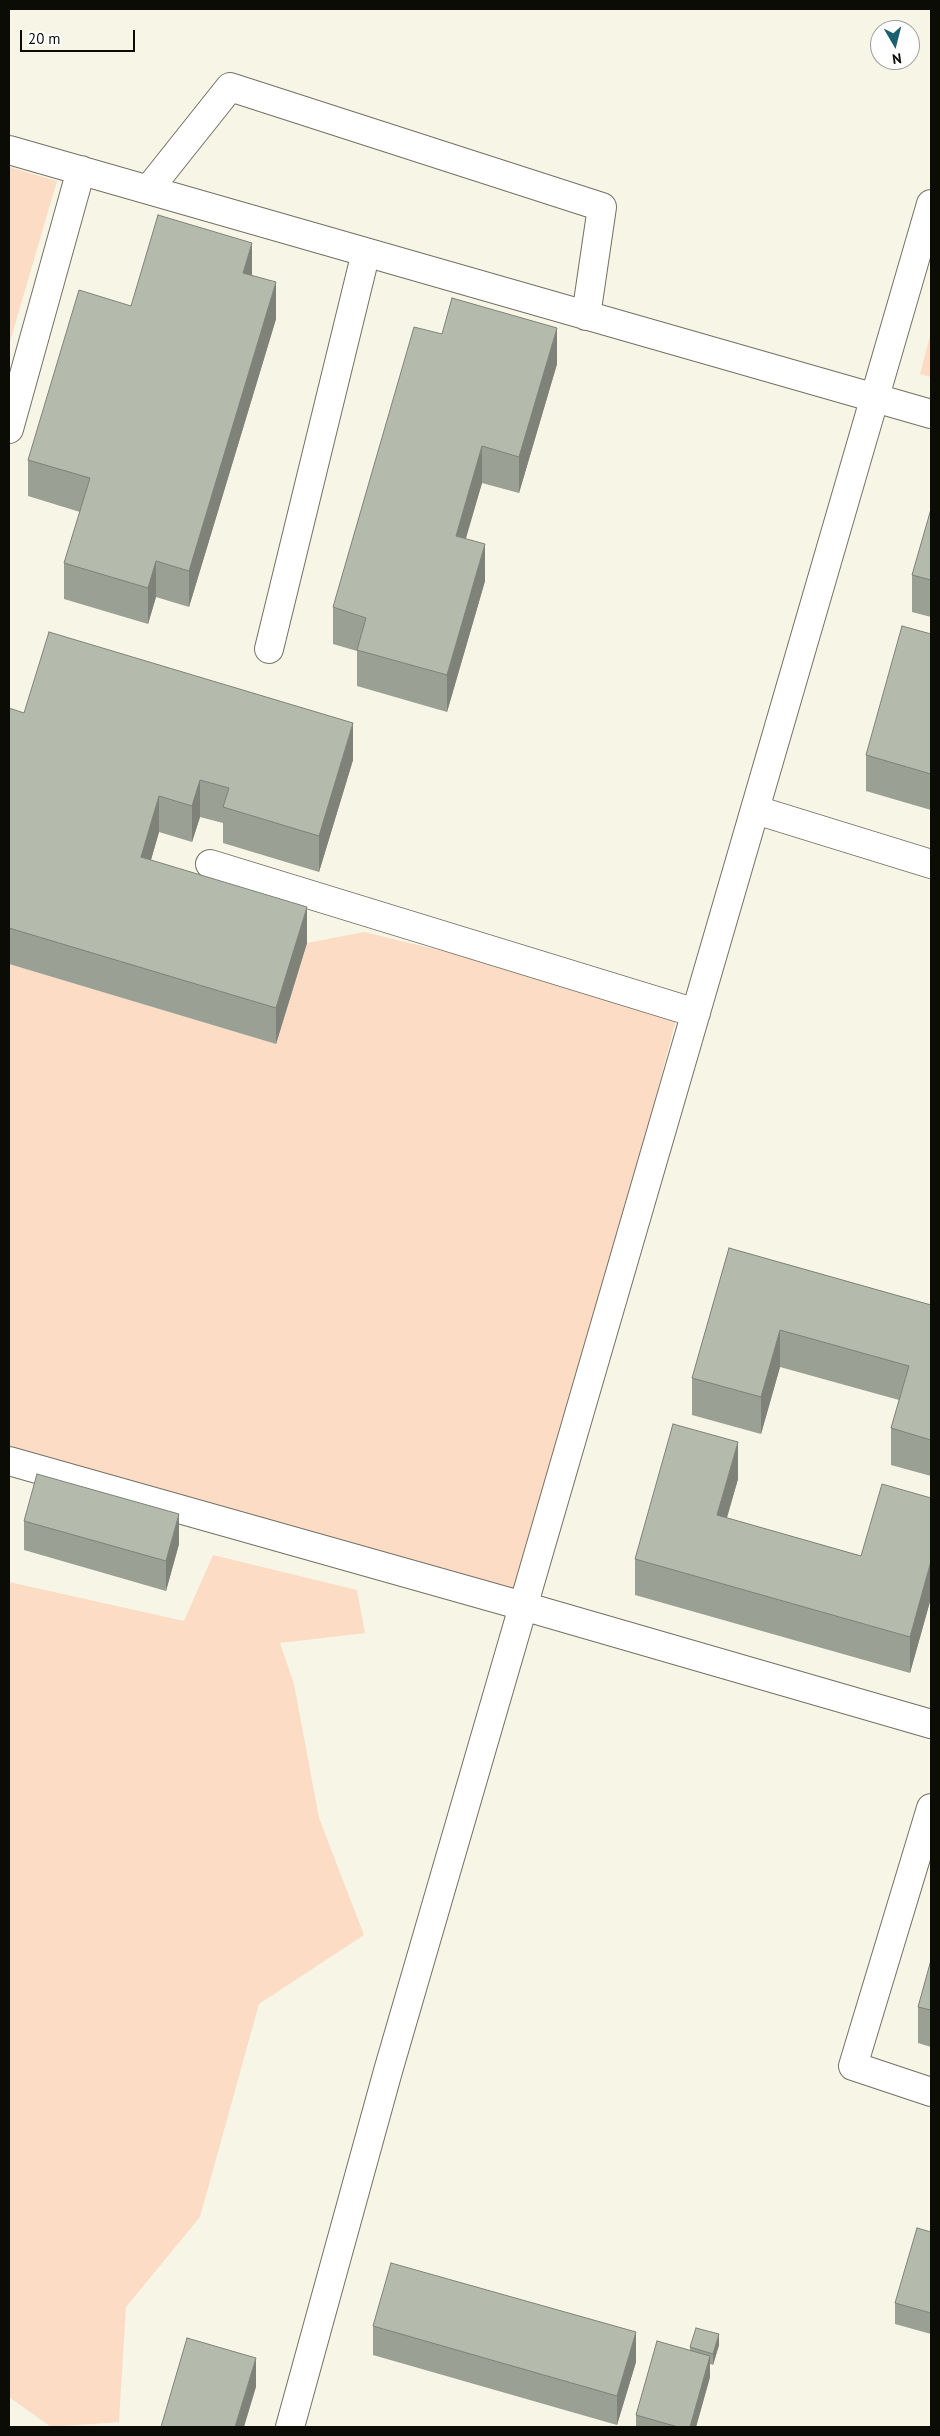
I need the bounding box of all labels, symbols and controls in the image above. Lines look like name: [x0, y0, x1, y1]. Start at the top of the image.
scale bar: [22, 20, 138, 52]
north arrow: [870, 20, 920, 70]
text: 20 m: [28, 29, 61, 48]
text: N: [891, 49, 903, 68]

